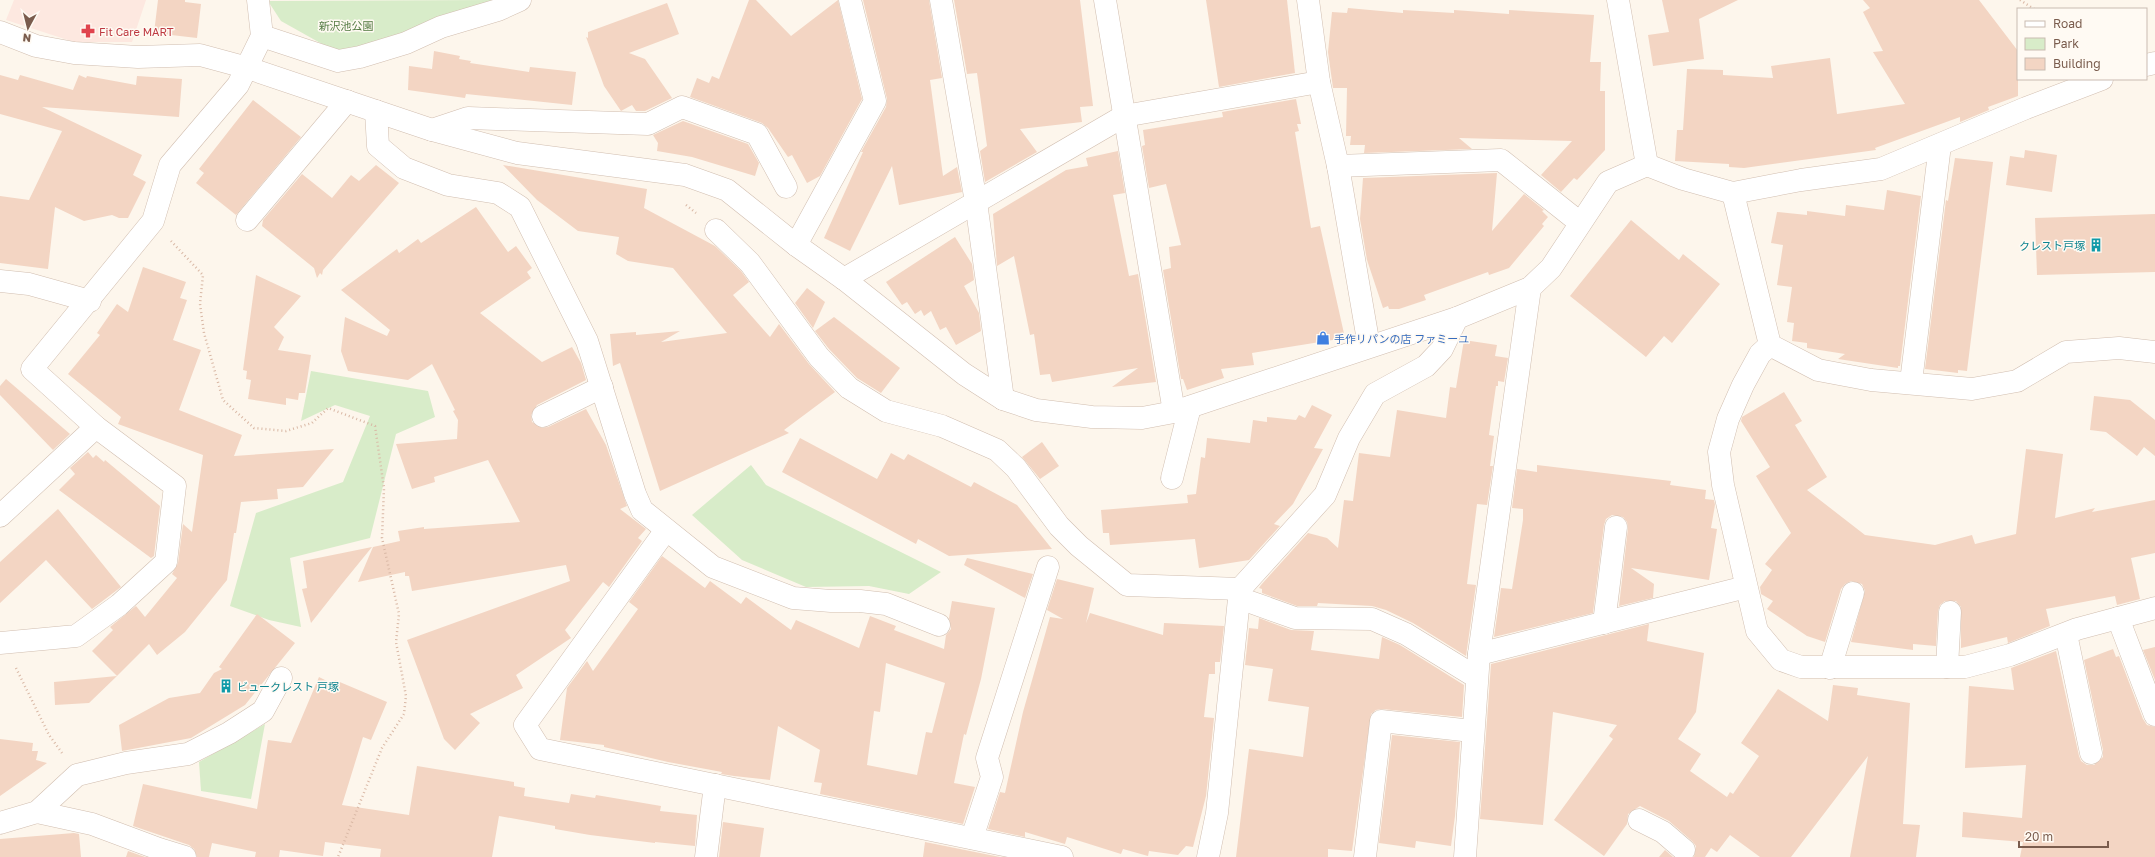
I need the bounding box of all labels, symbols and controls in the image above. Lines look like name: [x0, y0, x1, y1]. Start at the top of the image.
north arrow: [8, 8, 48, 48]
legend: [2017, 8, 2147, 80]
text: Road: [2053, 16, 2082, 31]
park label: 新沢池公園: [319, 19, 374, 32]
pharmacy icon: Fit Care MART: [80, 23, 96, 39]
place label: Fit Care MART: [99, 25, 174, 38]
text: N: [22, 31, 32, 45]
text: Park: [2053, 36, 2079, 51]
text: Building: [2053, 56, 2101, 71]
building icon: クレスト戸塚: [2088, 237, 2104, 253]
place label: クレスト戸塚: [2019, 239, 2085, 252]
shop icon: 手作リパンの店 ファミーユ: [1315, 330, 1331, 346]
place label: 手作リパンの店 ファミーユ: [1334, 332, 1469, 345]
building icon: ビュークレスト 戸塚: [218, 678, 234, 694]
place label: ビュークレスト 戸塚: [237, 680, 339, 693]
scale bar: [2019, 823, 2108, 849]
text: 20 m: [2025, 829, 2053, 844]

